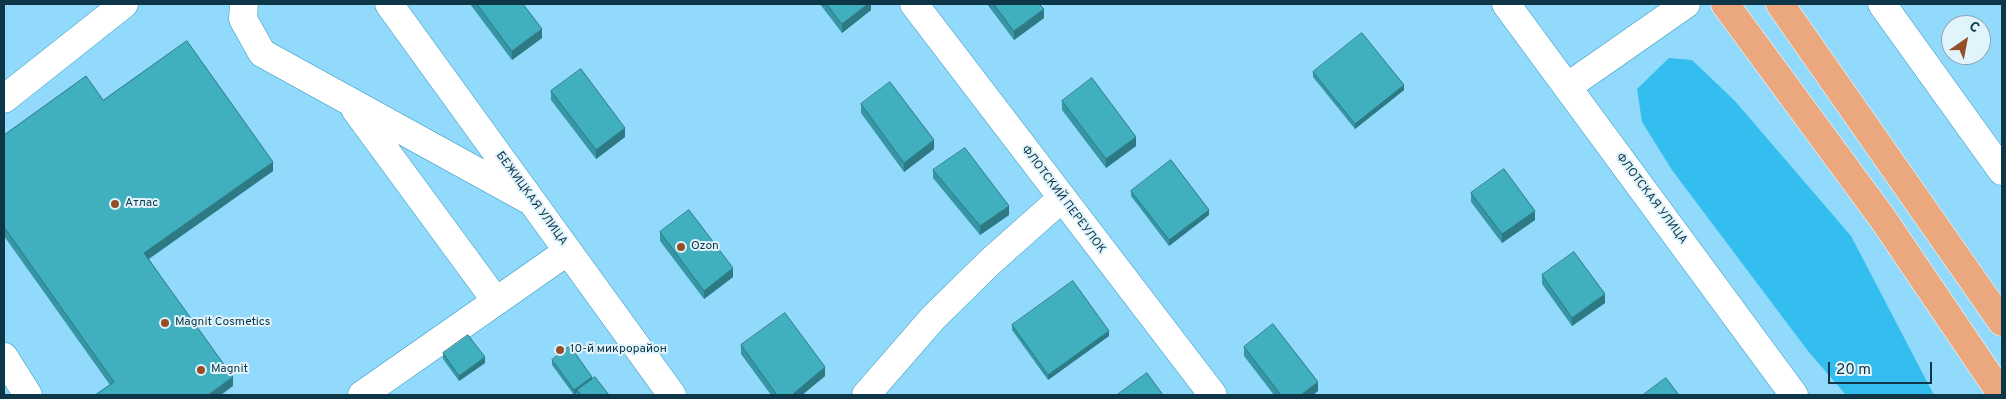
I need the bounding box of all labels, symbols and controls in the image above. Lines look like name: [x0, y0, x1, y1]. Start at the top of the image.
north arrow: [1941, 15, 1991, 65]
text: С: [1966, 18, 1982, 37]
street label: ФЛОТСКИЙ ПЕРЕУЛОК: [1018, 143, 1108, 257]
street label: БЕЖИЦКАЯ УЛИЦА: [492, 149, 570, 249]
street label: ФЛОТСКАЯ УЛИЦА: [1612, 151, 1690, 247]
place label: Атлас: [125, 197, 158, 211]
marker: Атлас: [109, 198, 121, 210]
place label: Ozon: [691, 240, 719, 254]
marker: Ozon: [675, 241, 687, 253]
place label: Magnit Cosmetics: [175, 316, 270, 330]
marker: Magnit Cosmetics: [159, 317, 171, 329]
place label: 10-й микрорайон: [570, 343, 667, 357]
marker: 10-й микрорайон: [554, 344, 566, 356]
scale bar: [1831, 352, 1935, 384]
text: 20 m: [1836, 361, 1871, 380]
place label: Magnit: [211, 363, 248, 377]
marker: Magnit: [195, 364, 207, 376]

